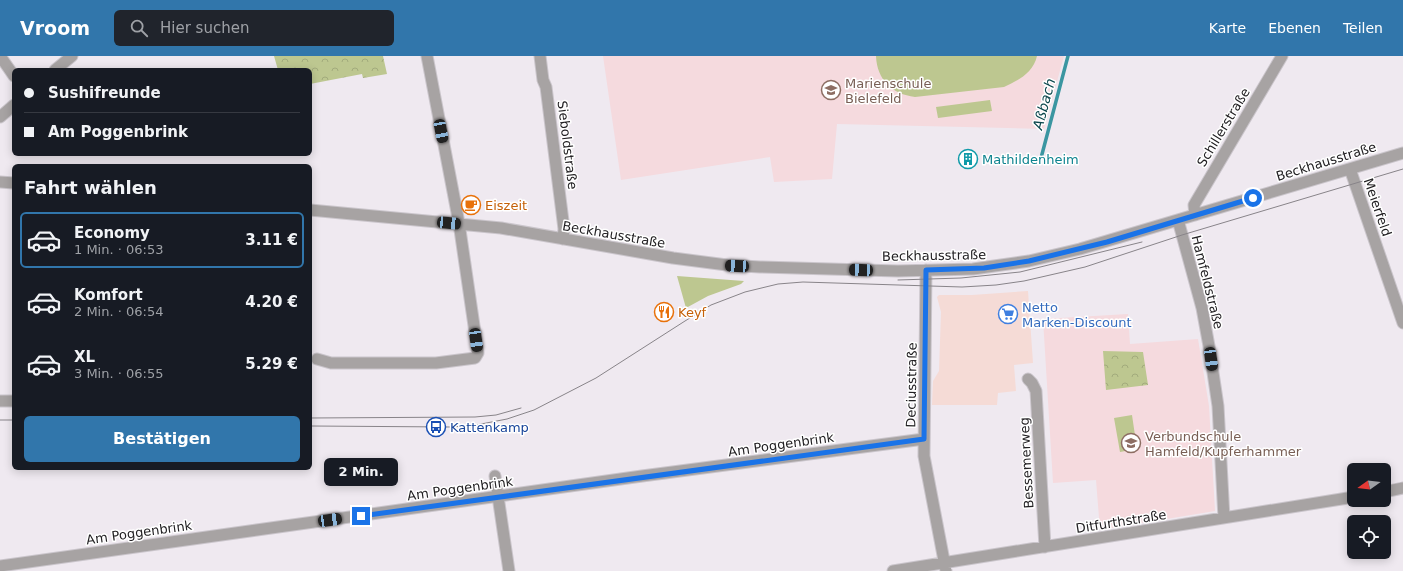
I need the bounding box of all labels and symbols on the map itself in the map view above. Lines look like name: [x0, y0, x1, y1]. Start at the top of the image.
place label: Marienschule Bielefeld: [845, 76, 931, 106]
water label: Aßbach: [1029, 77, 1059, 132]
school or university icon: Marienschule Bielefeld: [820, 79, 842, 101]
street label: Schillerstraße: [1194, 85, 1253, 169]
street label: Sieboldstraße: [555, 100, 580, 190]
car: [433, 118, 449, 144]
street label: Beckhausstraße: [1274, 139, 1378, 184]
building icon: Mathildenheim: [957, 148, 979, 170]
place label: Mathildenheim: [982, 152, 1079, 167]
street label: Meierfeld: [1361, 176, 1394, 238]
route start: [1244, 189, 1262, 207]
cafe icon: Eiszeit: [460, 194, 482, 216]
place label: Eiszeit: [485, 198, 527, 213]
car: [437, 216, 461, 230]
street label: Beckhausstraße: [561, 218, 667, 251]
street label: Hamfeldstraße: [1189, 234, 1226, 331]
street label: Beckhausstraße: [882, 247, 986, 264]
car: [725, 259, 749, 273]
car: [849, 264, 873, 276]
place label: Netto Marken-Discount: [1022, 300, 1132, 330]
restaurant icon: Keyf: [653, 301, 675, 323]
supermarket icon: Netto Marken-Discount: [997, 303, 1019, 325]
place label: Keyf: [678, 305, 707, 320]
car: [468, 327, 484, 353]
street label: Deciusstraße: [903, 342, 920, 428]
car: [1203, 346, 1219, 372]
bus stop icon: Kattenkamp: [425, 416, 447, 438]
street label: Bessemerweg: [1017, 417, 1036, 509]
place label: Kattenkamp: [450, 420, 529, 435]
place label: Verbundschule Hamfeld/Kupferhammer: [1145, 429, 1302, 459]
street label: Am Poggenbrink: [727, 430, 835, 459]
school or university icon: Verbundschule Hamfeld/Kupferhammer: [1120, 432, 1142, 454]
callout: 2 Min.: [324, 458, 398, 486]
north arrow: [1347, 463, 1391, 507]
street label: Am Poggenbrink: [406, 474, 514, 503]
route end: [352, 507, 370, 525]
street label: Ditfurthstraße: [1075, 507, 1167, 536]
car: [317, 512, 343, 528]
street label: Am Poggenbrink: [85, 518, 193, 547]

